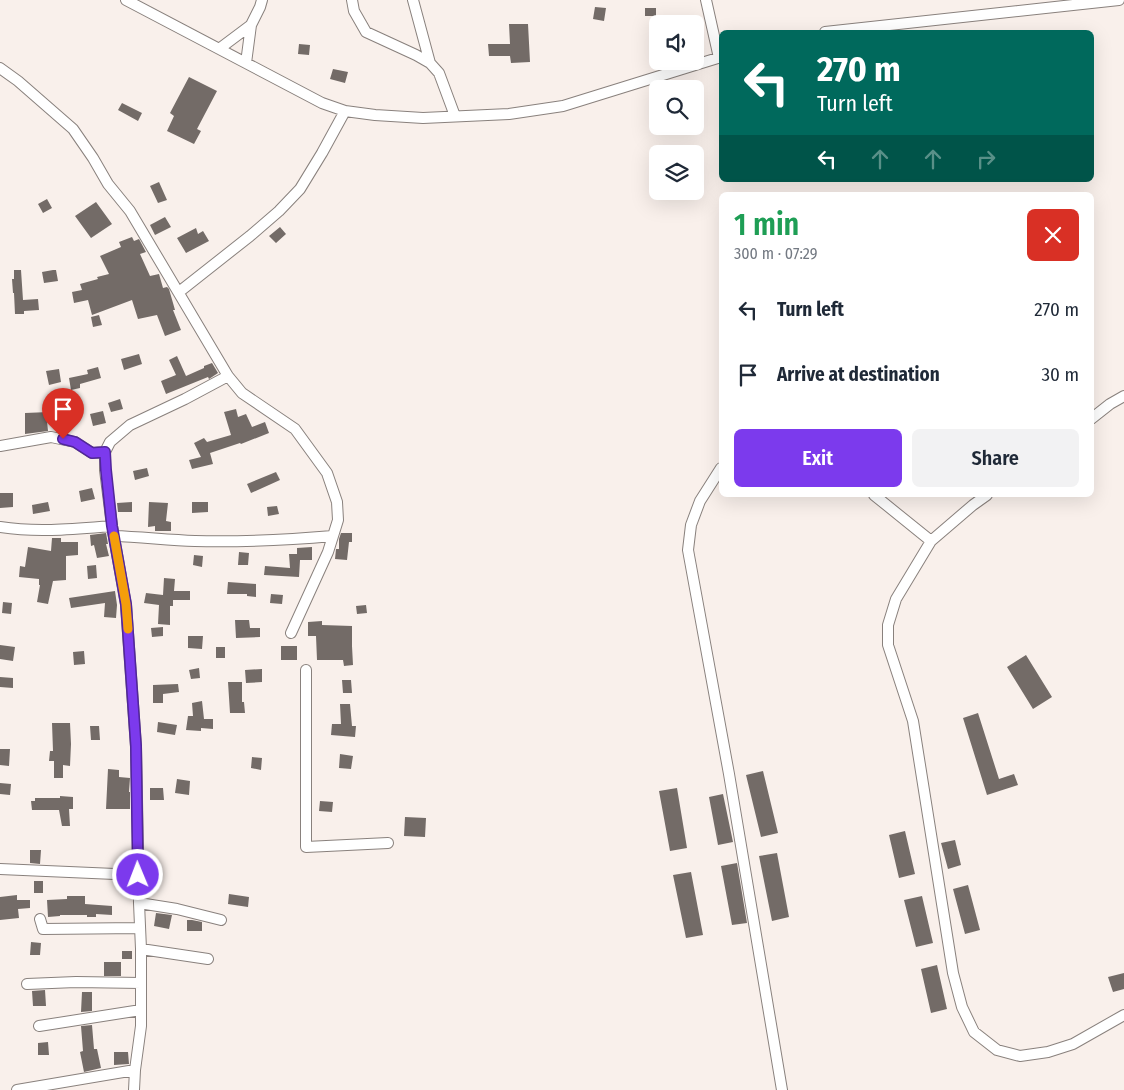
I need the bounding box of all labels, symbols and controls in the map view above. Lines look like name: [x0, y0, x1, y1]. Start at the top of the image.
map controls: [649, 15, 704, 200]
button: sound: [649, 15, 704, 70]
text: 270 m: [817, 48, 901, 90]
icon: left: [734, 50, 799, 115]
button: search: [649, 80, 704, 135]
text: Turn left: [817, 90, 893, 117]
button: layers: [649, 145, 704, 200]
icon: left: [813, 145, 841, 173]
icon: ahead: [866, 145, 894, 173]
icon: ahead: [919, 145, 947, 173]
icon: right: [972, 145, 1000, 173]
text: 1 min: [734, 207, 799, 243]
button: close: [1027, 209, 1079, 261]
text: 300 m · 07:29: [734, 244, 818, 263]
icon: left: [734, 296, 762, 324]
text: Turn left: [777, 298, 844, 321]
text: 270 m: [1034, 298, 1079, 321]
icon: arrive: [734, 361, 762, 389]
text: Arrive at destination: [777, 363, 940, 386]
text: 30 m: [1041, 363, 1079, 386]
pin: [42, 388, 84, 439]
icon: arrive: [49, 395, 77, 423]
button: Exit: [734, 429, 902, 487]
button: Share: [912, 429, 1079, 487]
position arrow: [111, 848, 163, 900]

